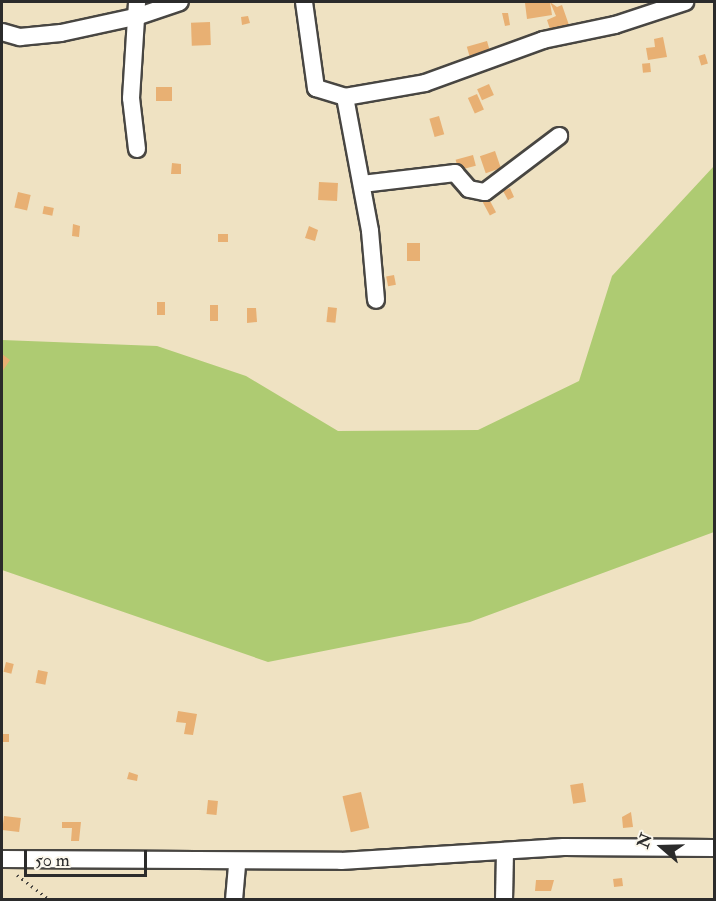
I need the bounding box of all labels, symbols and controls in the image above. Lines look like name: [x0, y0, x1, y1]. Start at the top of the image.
north arrow: [632, 817, 692, 877]
text: N: [633, 831, 657, 851]
scale bar: [27, 838, 150, 876]
text: 50 m: [35, 849, 70, 872]

